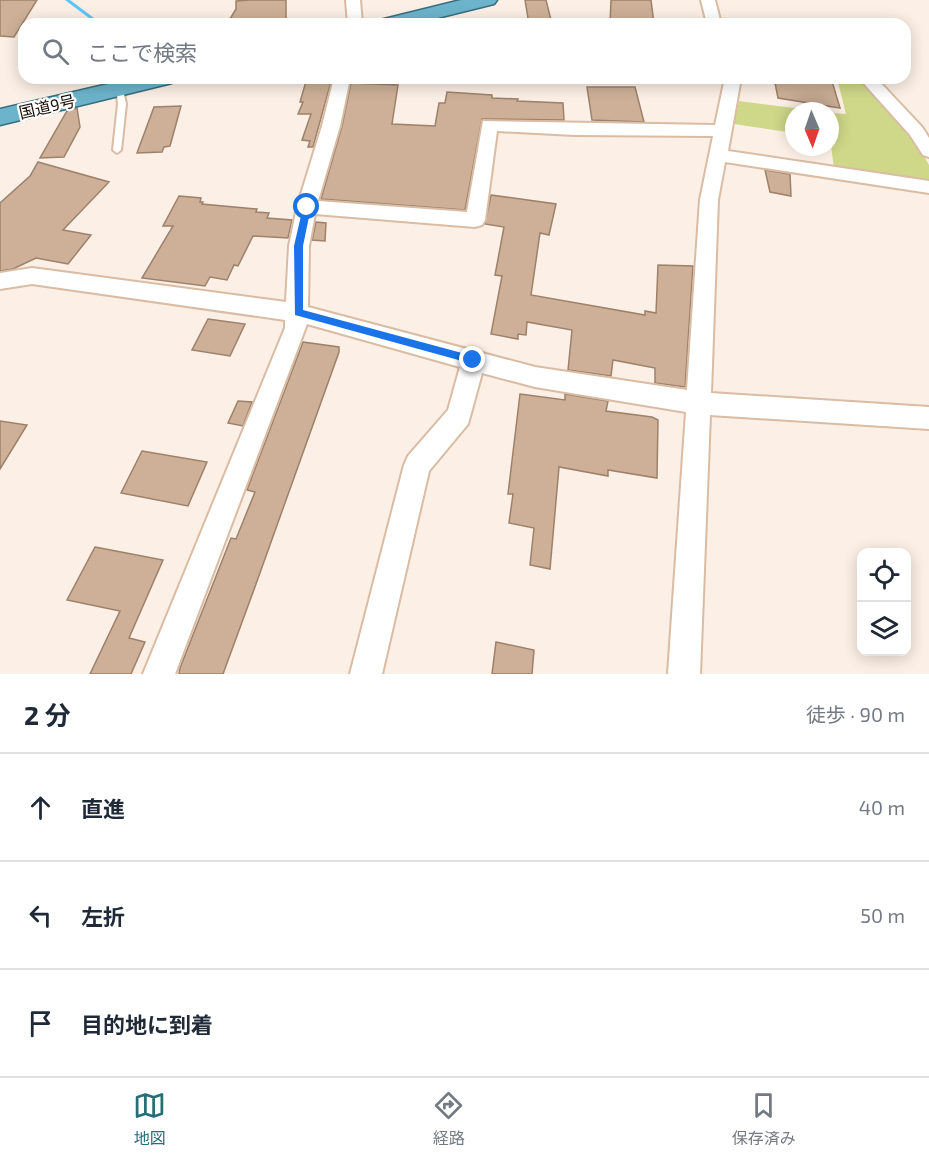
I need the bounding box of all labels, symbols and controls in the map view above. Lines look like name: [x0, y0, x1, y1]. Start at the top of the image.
search box: [18, 18, 911, 84]
icon: search: [39, 35, 72, 68]
text: ここで検索: [87, 39, 197, 65]
street label: 国道9号: [17, 90, 77, 122]
north arrow: [785, 102, 839, 156]
route start: [293, 193, 319, 219]
route end: [459, 346, 485, 372]
map controls: [857, 548, 911, 656]
button: locate: [857, 548, 911, 602]
button: layers: [857, 602, 911, 656]
text: 2 分: [24, 699, 71, 730]
text: 徒歩 · 90 m: [806, 702, 905, 726]
icon: ahead: [24, 791, 57, 824]
text: 直進: [81, 795, 125, 821]
text: 40 m: [859, 795, 905, 819]
icon: left: [24, 899, 57, 932]
text: 左折: [81, 903, 125, 929]
text: 50 m: [860, 903, 905, 927]
icon: arrive: [24, 1007, 57, 1040]
text: 目的地に到着: [81, 1011, 213, 1037]
tab: 地図: [133, 1089, 166, 1149]
tab: 経路: [432, 1089, 465, 1149]
tab: 保存済み: [732, 1089, 796, 1149]

